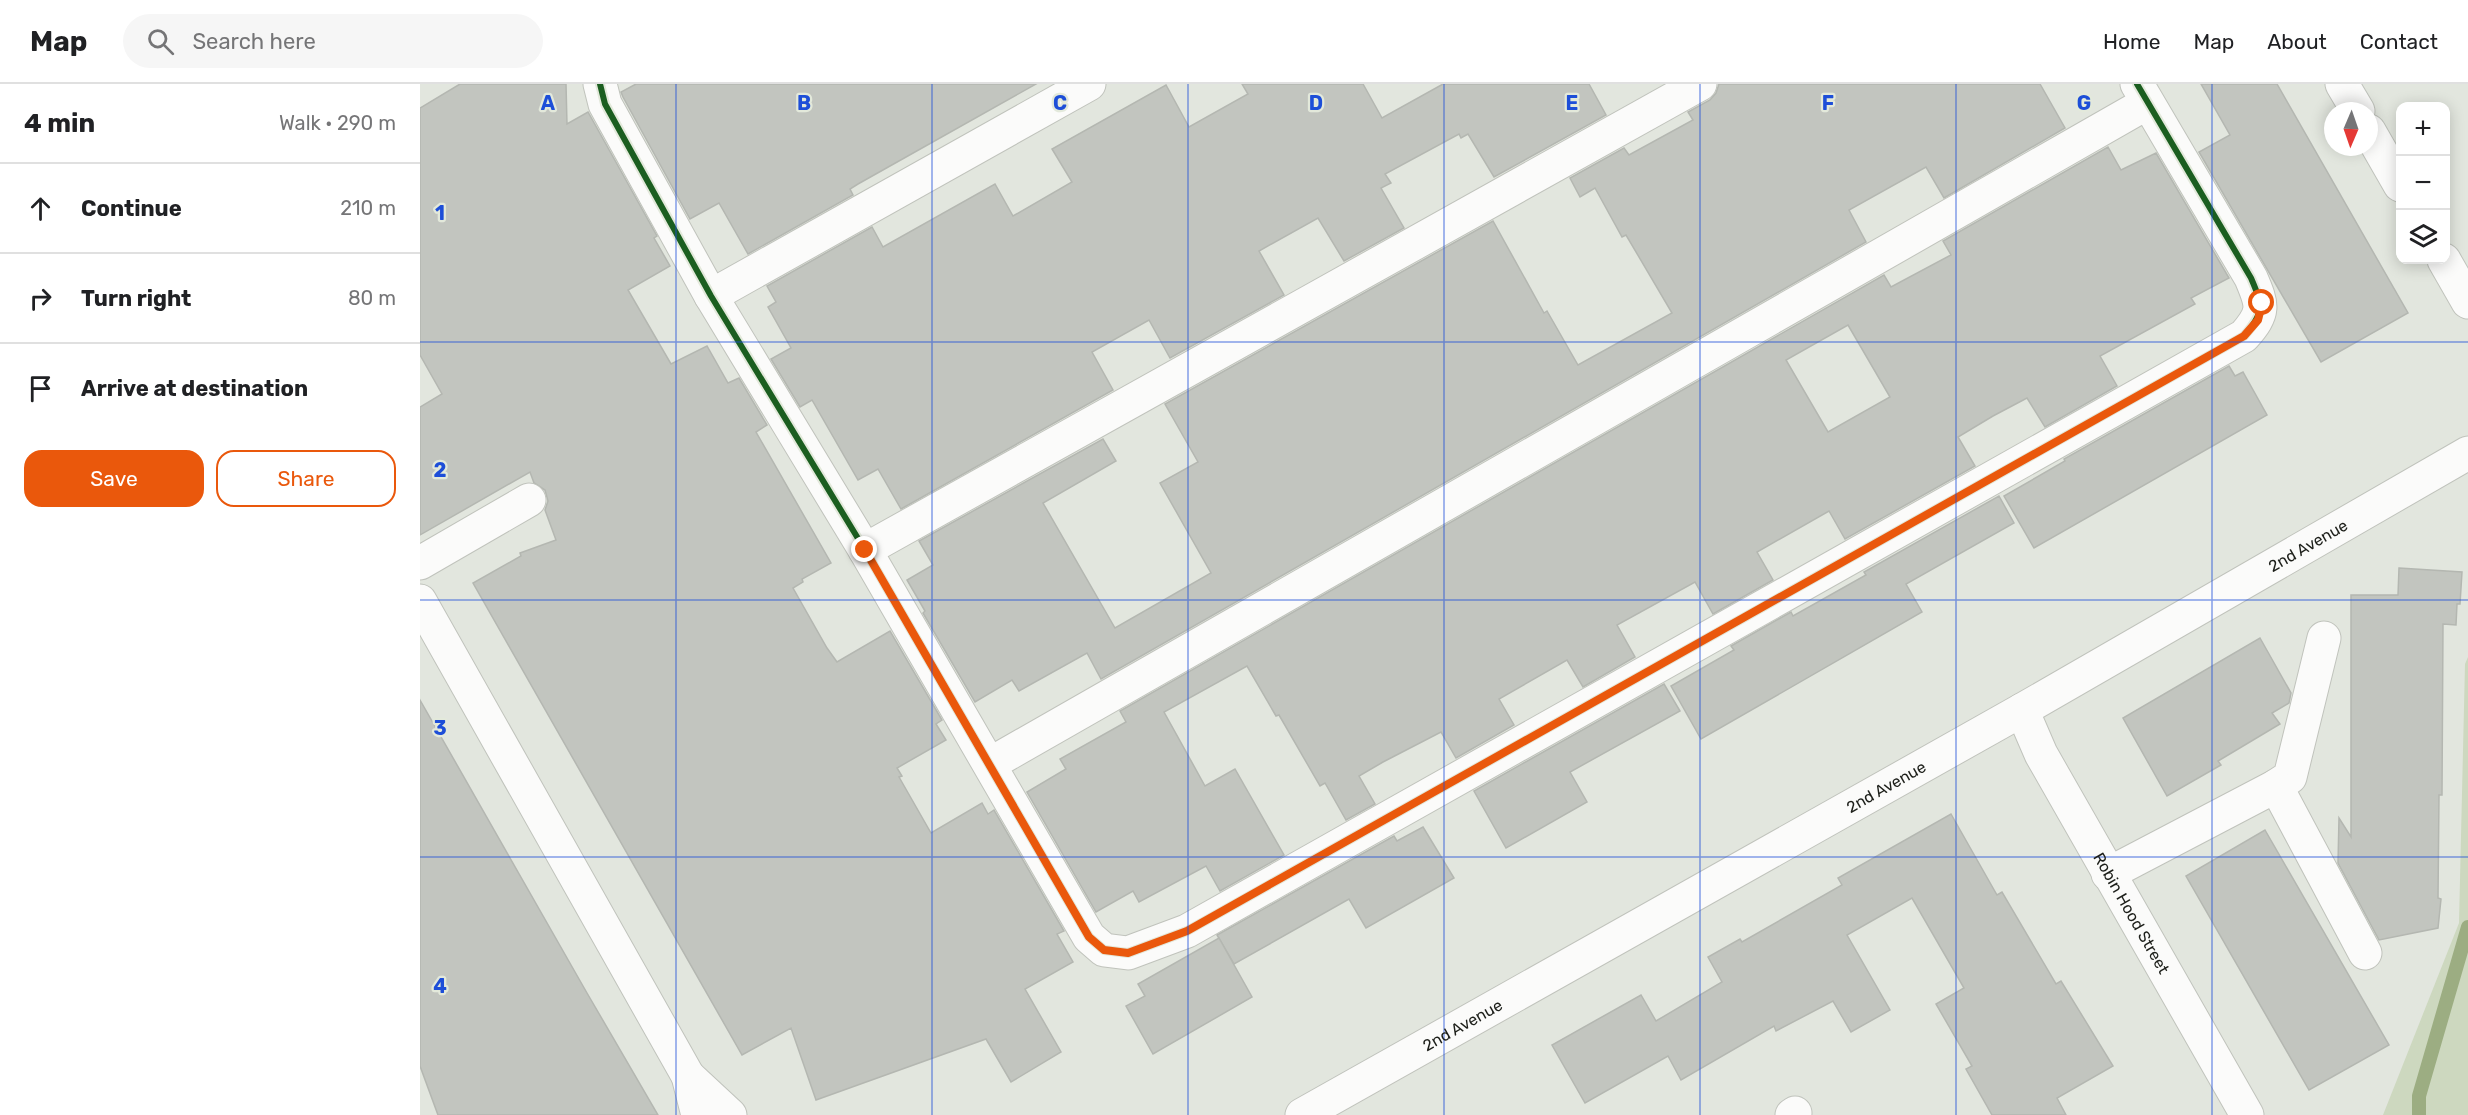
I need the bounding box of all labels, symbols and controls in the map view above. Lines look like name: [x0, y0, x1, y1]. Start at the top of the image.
search box: [123, 14, 543, 68]
text: Map: [30, 25, 87, 58]
icon: search: [144, 25, 177, 58]
text: Search here: [192, 28, 316, 55]
text: Home: [2103, 29, 2160, 54]
text: Map: [2193, 29, 2234, 54]
text: About: [2267, 29, 2327, 54]
text: Contact: [2360, 29, 2438, 54]
text: A: [541, 91, 556, 115]
text: B: [797, 91, 811, 115]
text: C: [1053, 91, 1067, 115]
text: D: [1309, 91, 1323, 115]
text: E: [1566, 91, 1578, 115]
text: F: [1822, 91, 1834, 115]
text: G: [2077, 91, 2091, 115]
north arrow: [2324, 102, 2378, 156]
map controls: [2396, 102, 2450, 264]
button: +: [2396, 102, 2450, 156]
text: 4 min: [24, 108, 95, 139]
text: Walk · 290 m: [279, 111, 396, 135]
button: −: [2396, 156, 2450, 210]
icon: ahead: [24, 192, 57, 225]
text: Continue: [81, 195, 182, 222]
text: 210 m: [340, 196, 396, 220]
text: 1: [435, 201, 445, 225]
button: layers: [2396, 210, 2450, 264]
icon: right: [24, 282, 57, 315]
text: Turn right: [81, 285, 191, 312]
text: 80 m: [348, 286, 396, 310]
route start: [2248, 289, 2274, 315]
icon: arrive: [24, 372, 57, 405]
text: Arrive at destination: [81, 375, 308, 402]
button: Save: [24, 450, 204, 507]
button: Share: [216, 450, 396, 507]
text: 2: [434, 458, 447, 482]
street label: 2nd Avenue: [2265, 515, 2351, 576]
route end: [851, 536, 877, 562]
text: 3: [433, 716, 447, 740]
street label: 2nd Avenue: [1843, 757, 1929, 816]
street label: Robin Hood Street: [2090, 849, 2174, 977]
text: 4: [433, 974, 447, 998]
street label: 2nd Avenue: [1419, 995, 1506, 1055]

